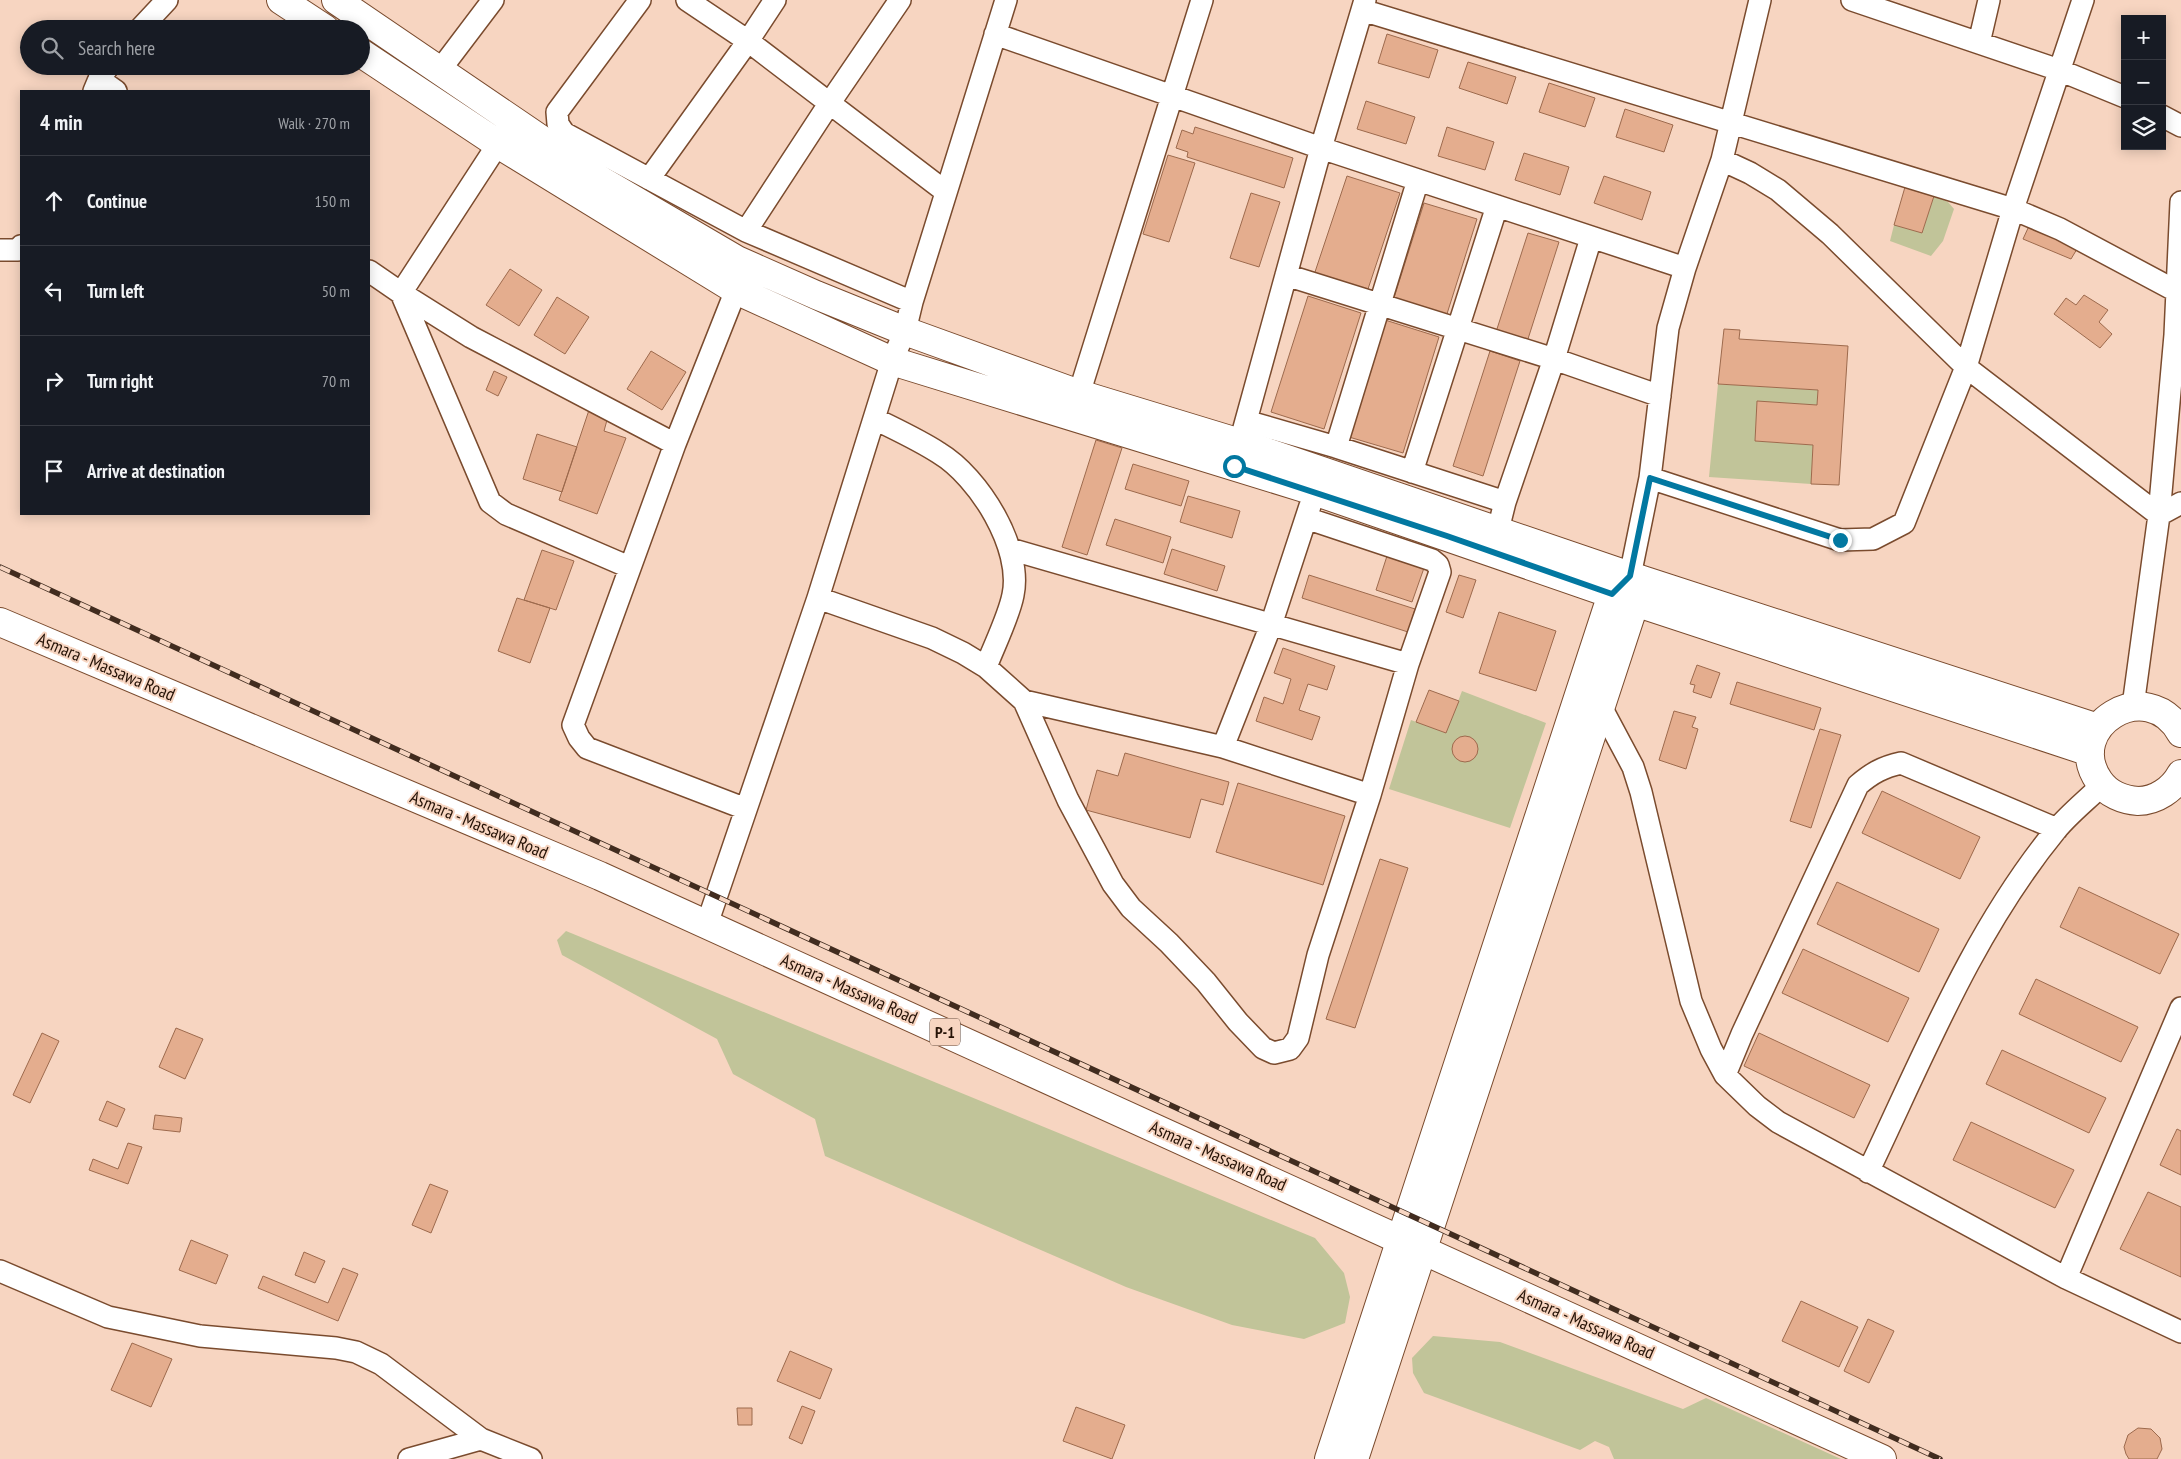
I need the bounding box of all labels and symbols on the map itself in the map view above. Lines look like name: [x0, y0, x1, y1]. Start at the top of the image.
route start: [1223, 455, 1246, 478]
route end: [1829, 529, 1852, 552]
street label: Asmara - Massawa Road: [34, 627, 179, 706]
street label: Asmara - Massawa Road: [407, 785, 552, 864]
street label: Asmara - Massawa Road: [777, 948, 921, 1029]
road number: P-1: [930, 1019, 960, 1046]
street label: Asmara - Massawa Road: [1146, 1115, 1290, 1196]
street label: Asmara - Massawa Road: [1514, 1283, 1658, 1364]

